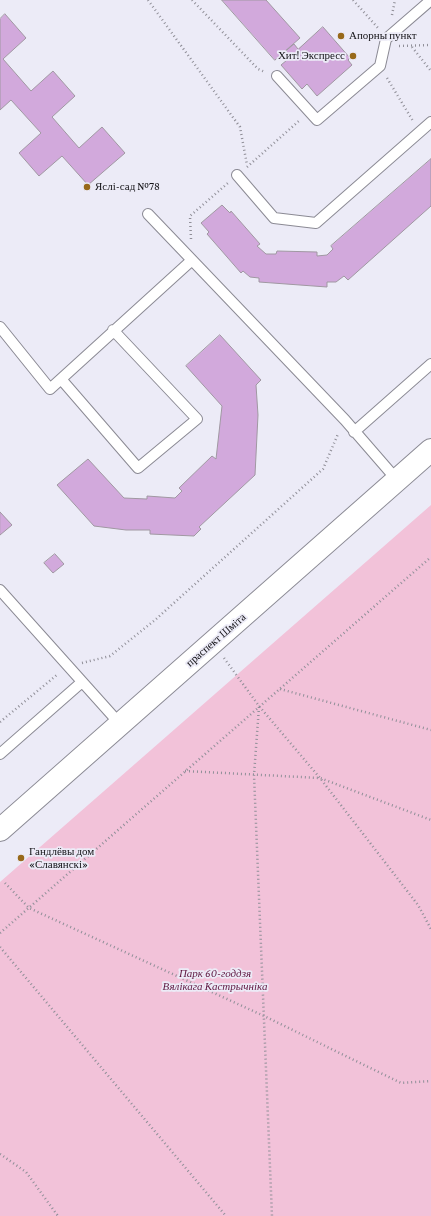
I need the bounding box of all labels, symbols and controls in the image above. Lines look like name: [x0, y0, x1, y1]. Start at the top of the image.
place label: Апорны пункт: [349, 29, 416, 43]
marker: Апорны пункт: [336, 31, 346, 41]
place label: Хит! Экспресс: [278, 49, 345, 63]
marker: Хит! Экспресс: [348, 51, 358, 61]
place label: Яслі-сад №78: [95, 180, 160, 194]
marker: Яслі-сад №78: [82, 182, 92, 192]
street label: праспект Шміта: [183, 610, 249, 670]
place label: Гандлёвы дом «Славянскі»: [29, 845, 94, 871]
marker: Гандлёвы дом «Славянскі»: [16, 853, 26, 863]
park label: Парк 60-годдзя Вялікага Кастрычніка: [163, 967, 267, 993]

